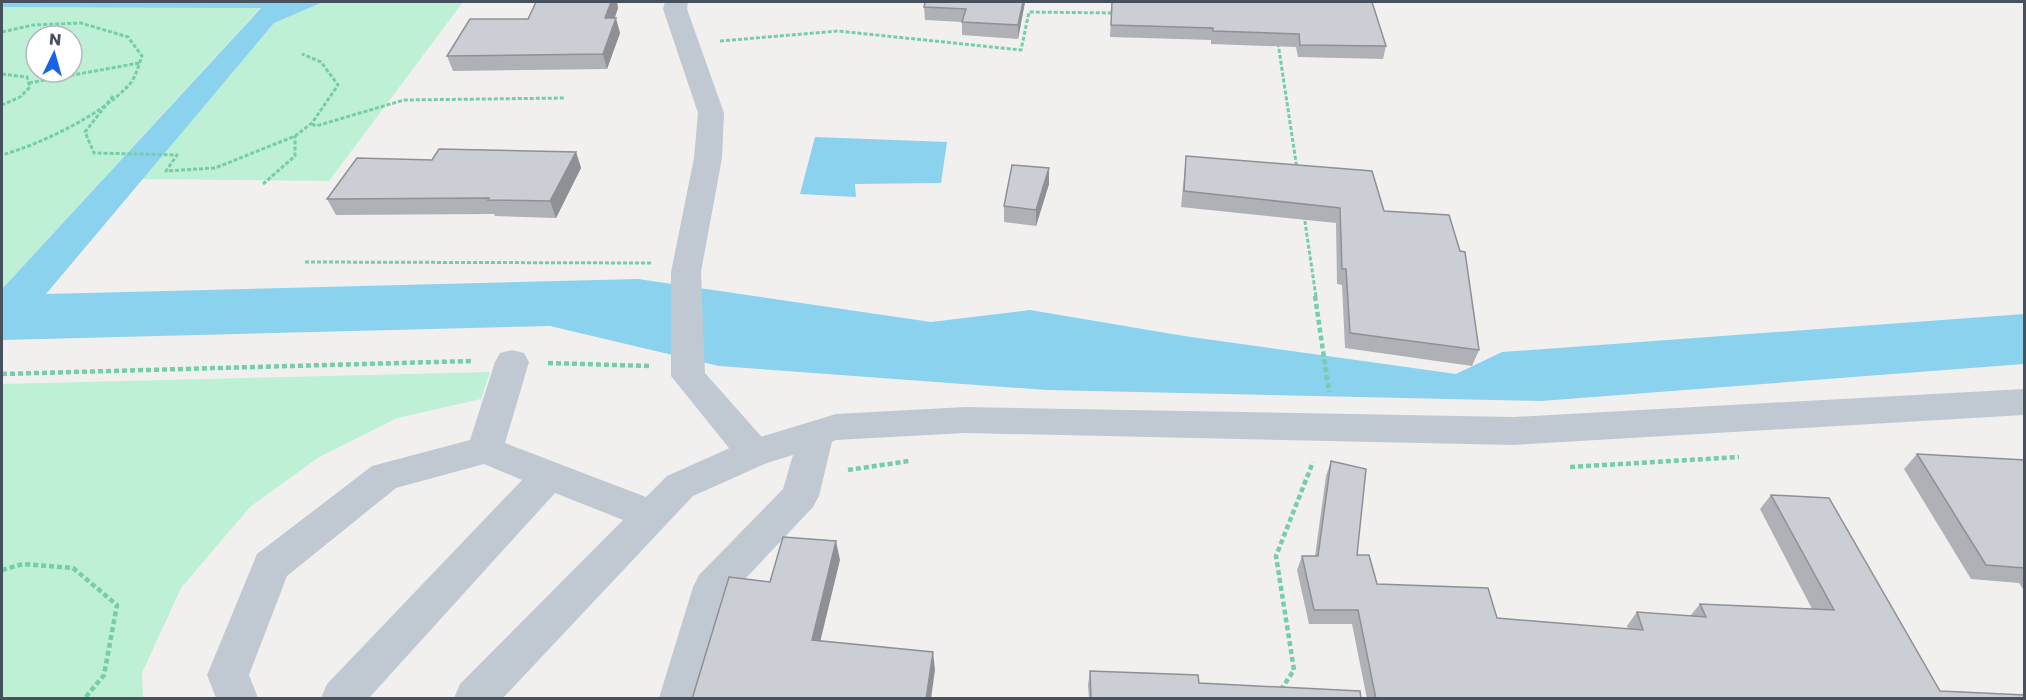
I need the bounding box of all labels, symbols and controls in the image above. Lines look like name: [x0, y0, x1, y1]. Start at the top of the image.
north arrow: [24, 24, 84, 84]
text: N: [48, 28, 62, 52]

